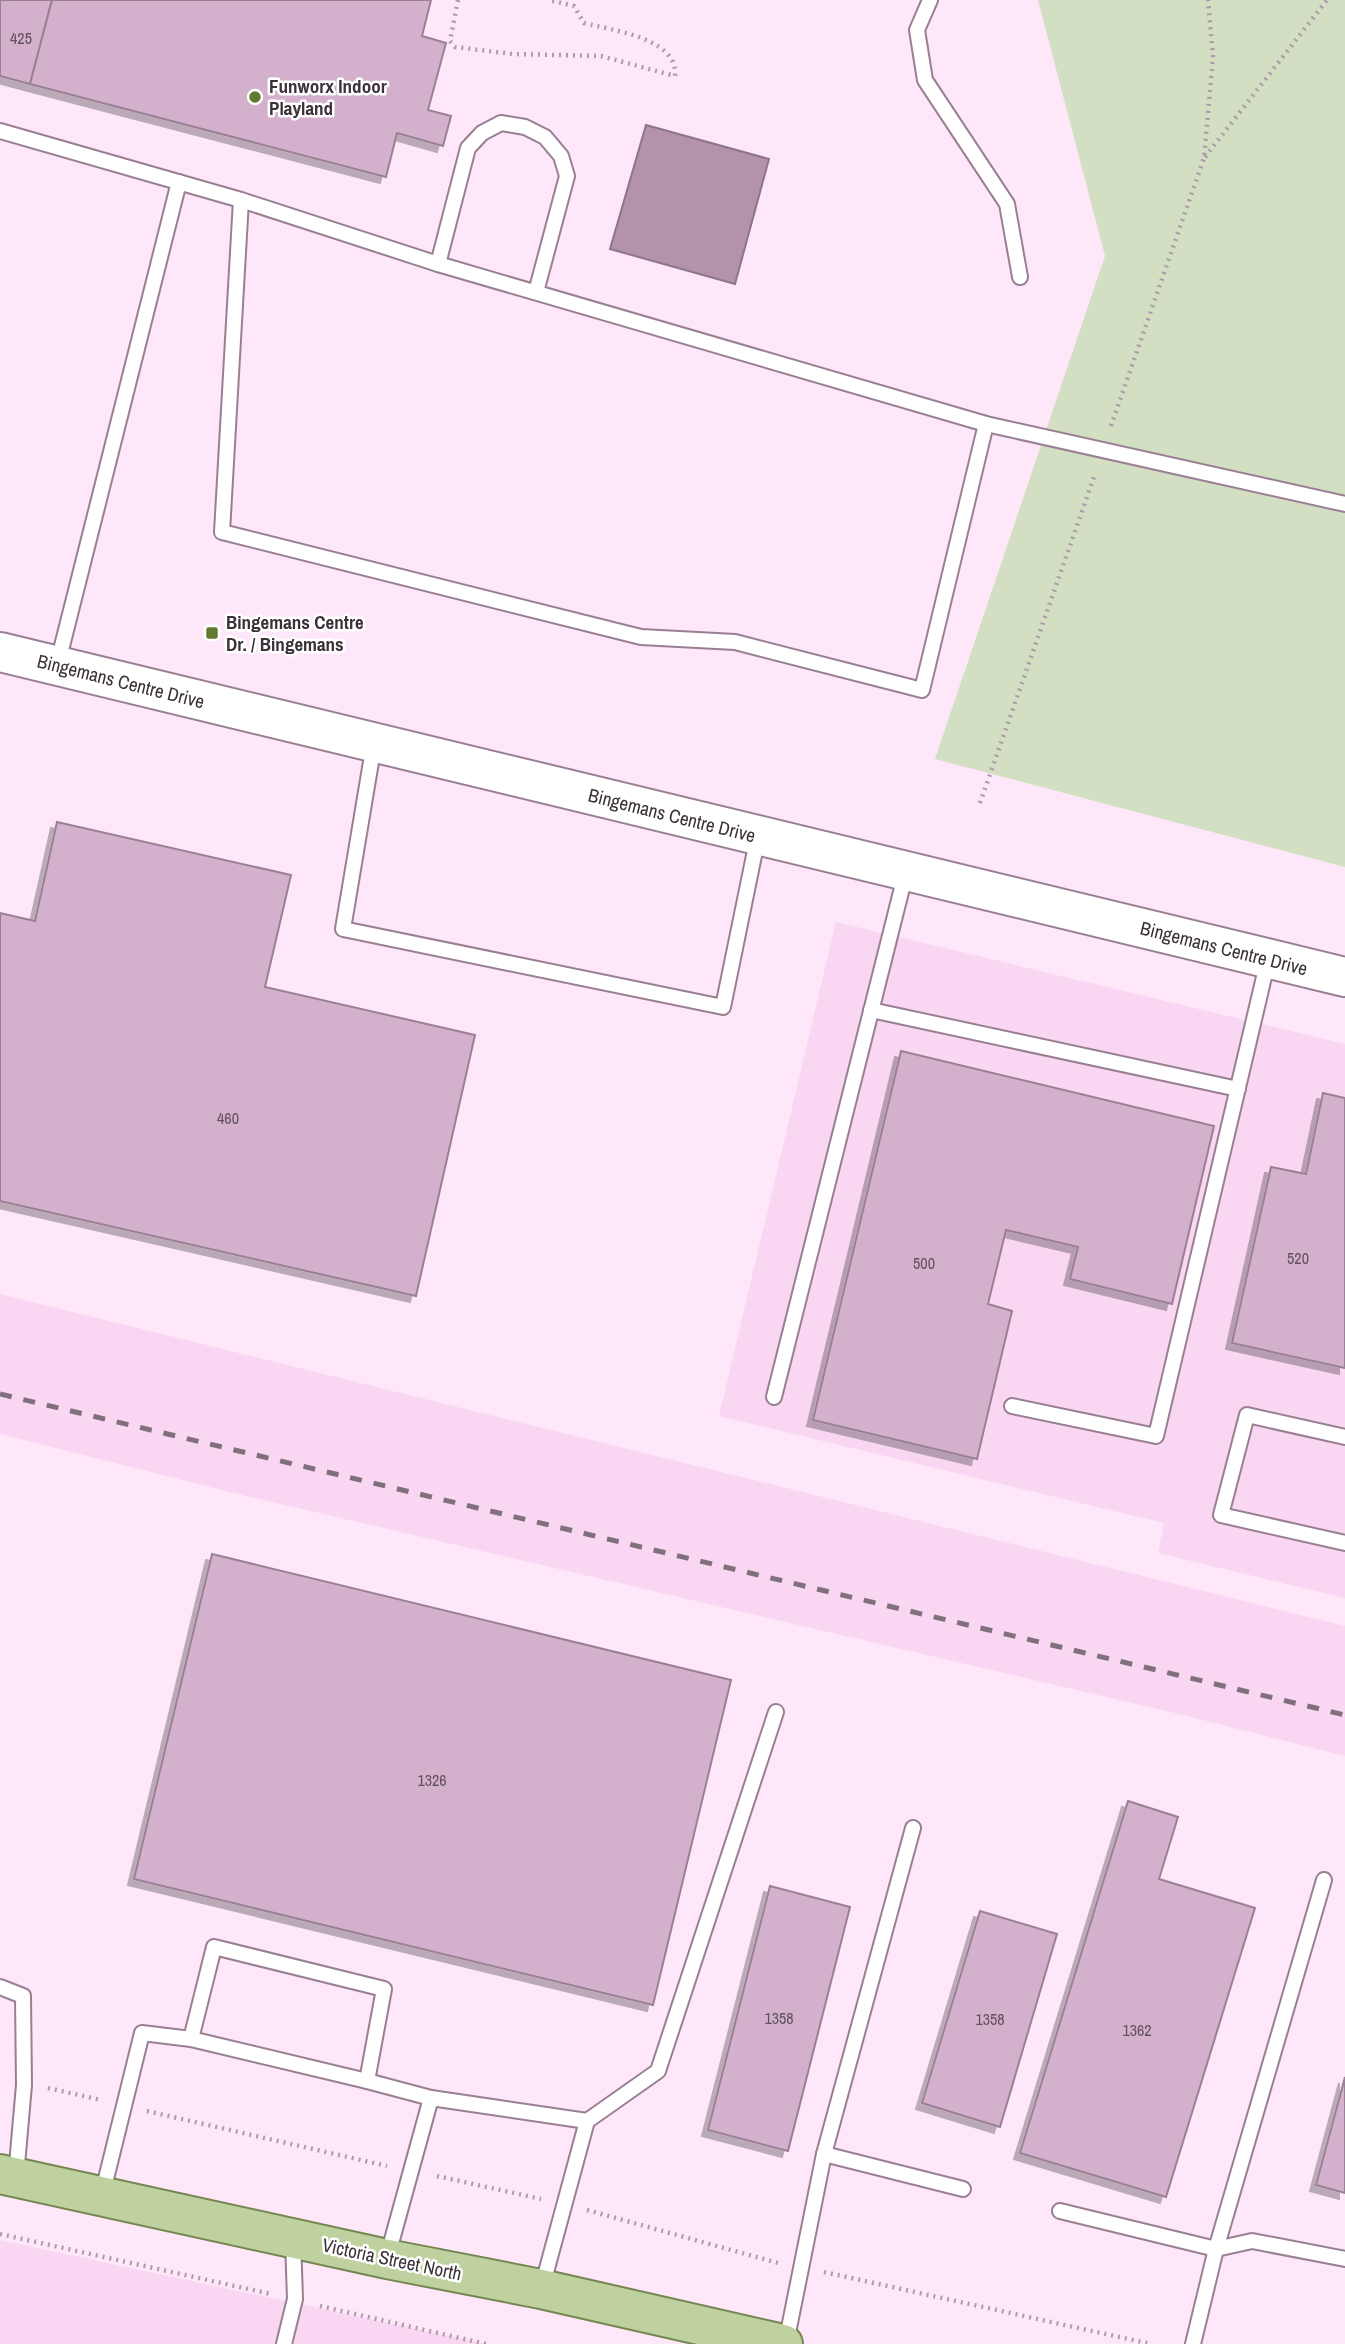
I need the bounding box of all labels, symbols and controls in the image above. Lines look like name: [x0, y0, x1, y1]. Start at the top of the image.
house number: 425: [10, 27, 32, 49]
place label: Funworx Indoor Playland: [269, 73, 387, 121]
marker: Funworx Indoor Playland: [247, 89, 263, 105]
place label: Bingemans Centre Dr. / Bingemans: [226, 609, 364, 657]
marker: Bingemans Centre Dr. / Bingemans: [204, 625, 220, 641]
street label: Bingemans Centre Drive: [35, 648, 207, 714]
street label: Bingemans Centre Drive: [586, 782, 758, 848]
street label: Bingemans Centre Drive: [1138, 915, 1310, 981]
house number: 460: [217, 1107, 239, 1129]
house number: 520: [1287, 1247, 1309, 1269]
house number: 500: [913, 1252, 935, 1274]
house number: 1326: [417, 1769, 447, 1791]
house number: 1358: [764, 2007, 794, 2029]
house number: 1358: [975, 2008, 1005, 2030]
house number: 1362: [1122, 2019, 1152, 2041]
street label: Victoria Street North: [320, 2232, 464, 2286]

